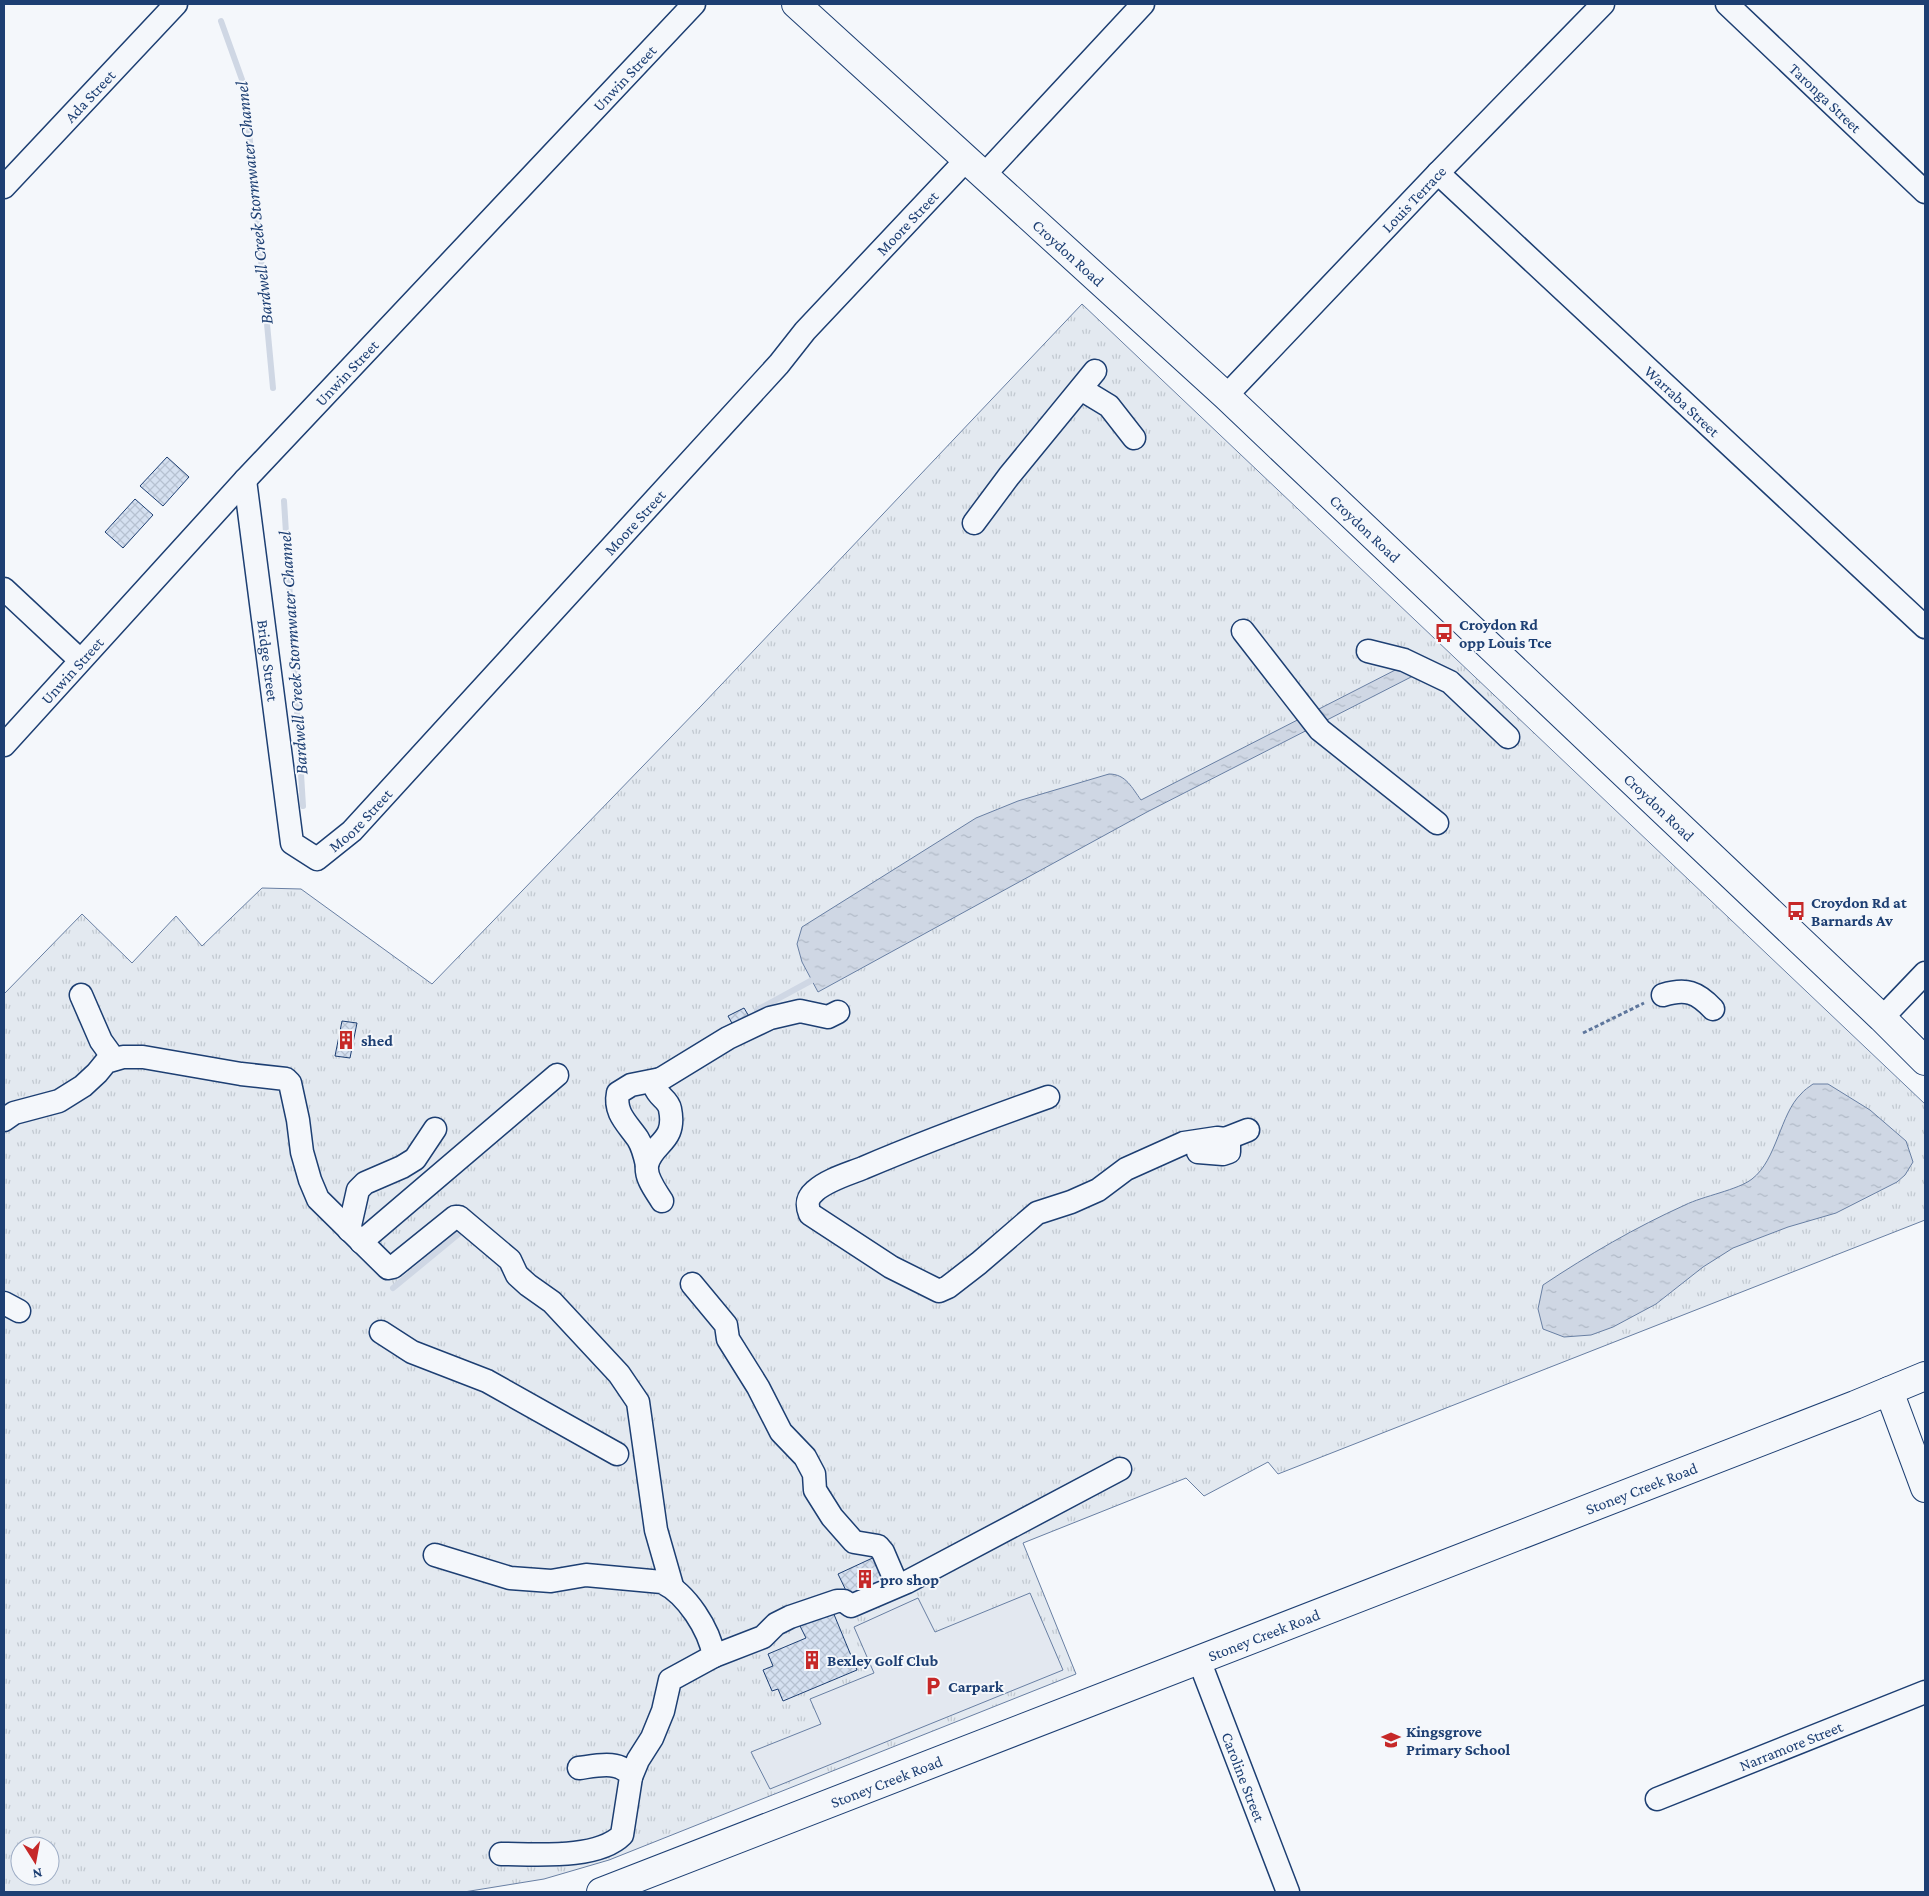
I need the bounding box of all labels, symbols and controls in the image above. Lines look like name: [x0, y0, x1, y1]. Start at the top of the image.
street label: Unwin Street: [589, 41, 660, 114]
street label: Taronga Street: [1786, 59, 1866, 136]
street label: Ada Street: [61, 66, 119, 126]
water label: Bardwell Creek Stormwater Channel: [231, 80, 277, 325]
street label: Louis Terrace: [1378, 162, 1449, 236]
street label: Moore Street: [873, 187, 942, 258]
street label: Croydon Road: [1030, 216, 1108, 290]
street label: Unwin Street: [311, 336, 382, 409]
street label: Warraba Street: [1641, 362, 1724, 440]
street label: Moore Street: [600, 486, 669, 558]
street label: Croydon Road: [1327, 491, 1404, 566]
water label: Bardwell Creek Stormwater Channel: [274, 530, 311, 775]
place label: Croydon Rd opp Louis Tce: [1459, 616, 1552, 651]
street label: Bridge Street: [255, 619, 282, 703]
bus stop icon: Croydon Rd opp Louis Tce: [1433, 622, 1455, 644]
street label: Unwin Street: [37, 633, 107, 707]
street label: Croydon Road: [1621, 770, 1698, 844]
street label: Moore Street: [325, 785, 396, 855]
place label: Croydon Rd at Barnards Av: [1811, 894, 1907, 929]
bus stop icon: Croydon Rd at Barnards Av: [1785, 900, 1807, 922]
building icon: shed: [335, 1029, 357, 1051]
place label: shed: [361, 1032, 393, 1049]
street label: Stoney Creek Road: [1583, 1458, 1700, 1517]
building icon: pro shop: [854, 1568, 876, 1590]
place label: pro shop: [880, 1571, 939, 1588]
street label: Stoney Creek Road: [1205, 1605, 1323, 1664]
building icon: Bexley Golf Club: [801, 1649, 823, 1671]
place label: Bexley Golf Club: [827, 1652, 939, 1669]
parking icon: Carpark: [922, 1675, 944, 1697]
place label: Carpark: [948, 1678, 1004, 1695]
street label: Narramore Street: [1737, 1717, 1846, 1774]
place label: Kingsgrove Primary School: [1406, 1723, 1511, 1758]
school or university icon: Kingsgrove Primary School: [1380, 1729, 1402, 1751]
street label: Caroline Street: [1219, 1730, 1269, 1825]
street label: Stoney Creek Road: [828, 1752, 945, 1811]
north arrow: [10, 1836, 60, 1886]
text: N: [31, 1865, 44, 1883]

